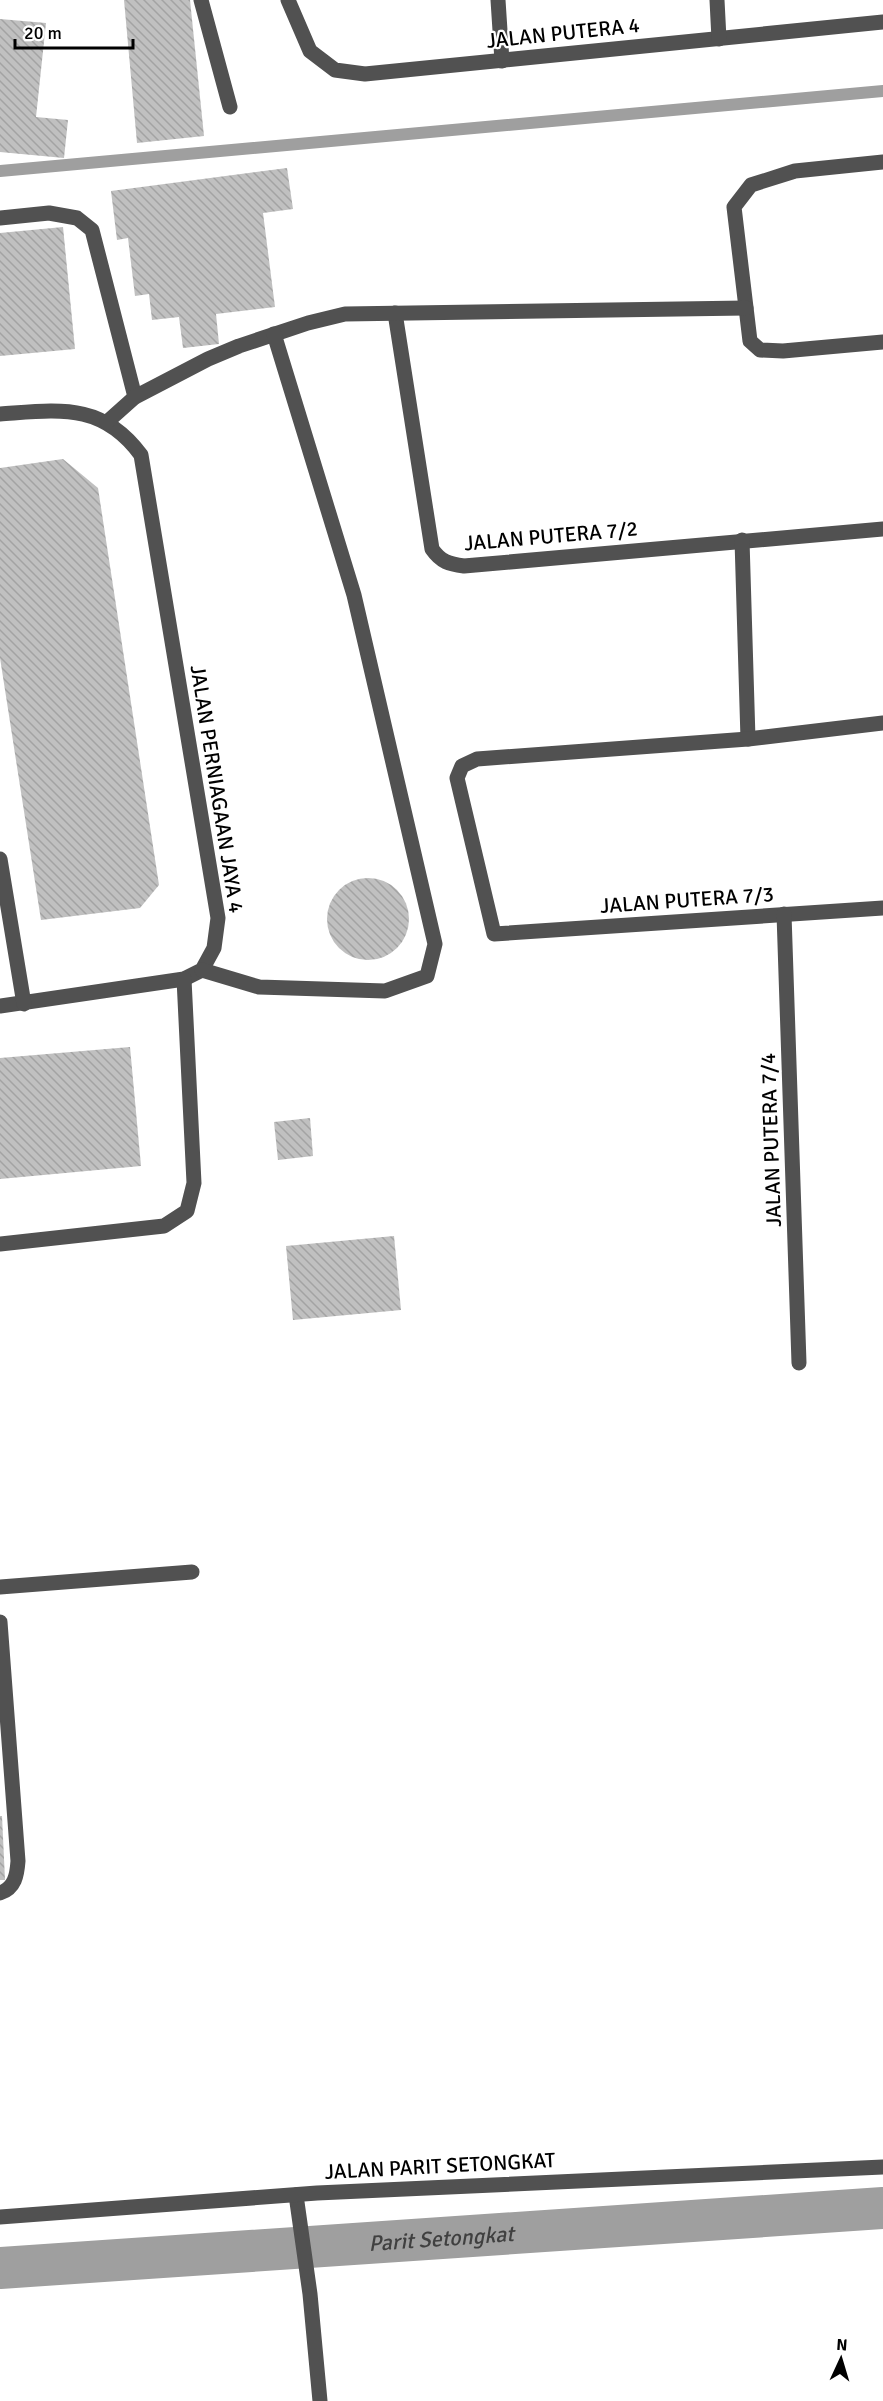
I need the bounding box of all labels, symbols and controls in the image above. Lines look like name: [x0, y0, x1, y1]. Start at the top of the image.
scale bar: [15, 12, 134, 50]
street label: JALAN PUTERA 4: [485, 12, 641, 54]
text: 20 m: [24, 22, 62, 44]
street label: JALAN PUTERA 7/2: [463, 515, 639, 557]
street label: JALAN PERNIAGAAN JAYA 4: [185, 663, 249, 915]
street label: JALAN PUTERA 7/3: [599, 881, 775, 919]
street label: JALAN PUTERA 7/4: [755, 1053, 787, 1227]
street label: JALAN PARIT SETONGKAT: [324, 2147, 557, 2185]
water label: Parit Setongkat: [367, 2219, 517, 2256]
north arrow: [811, 2329, 871, 2389]
text: N: [836, 2335, 848, 2355]

